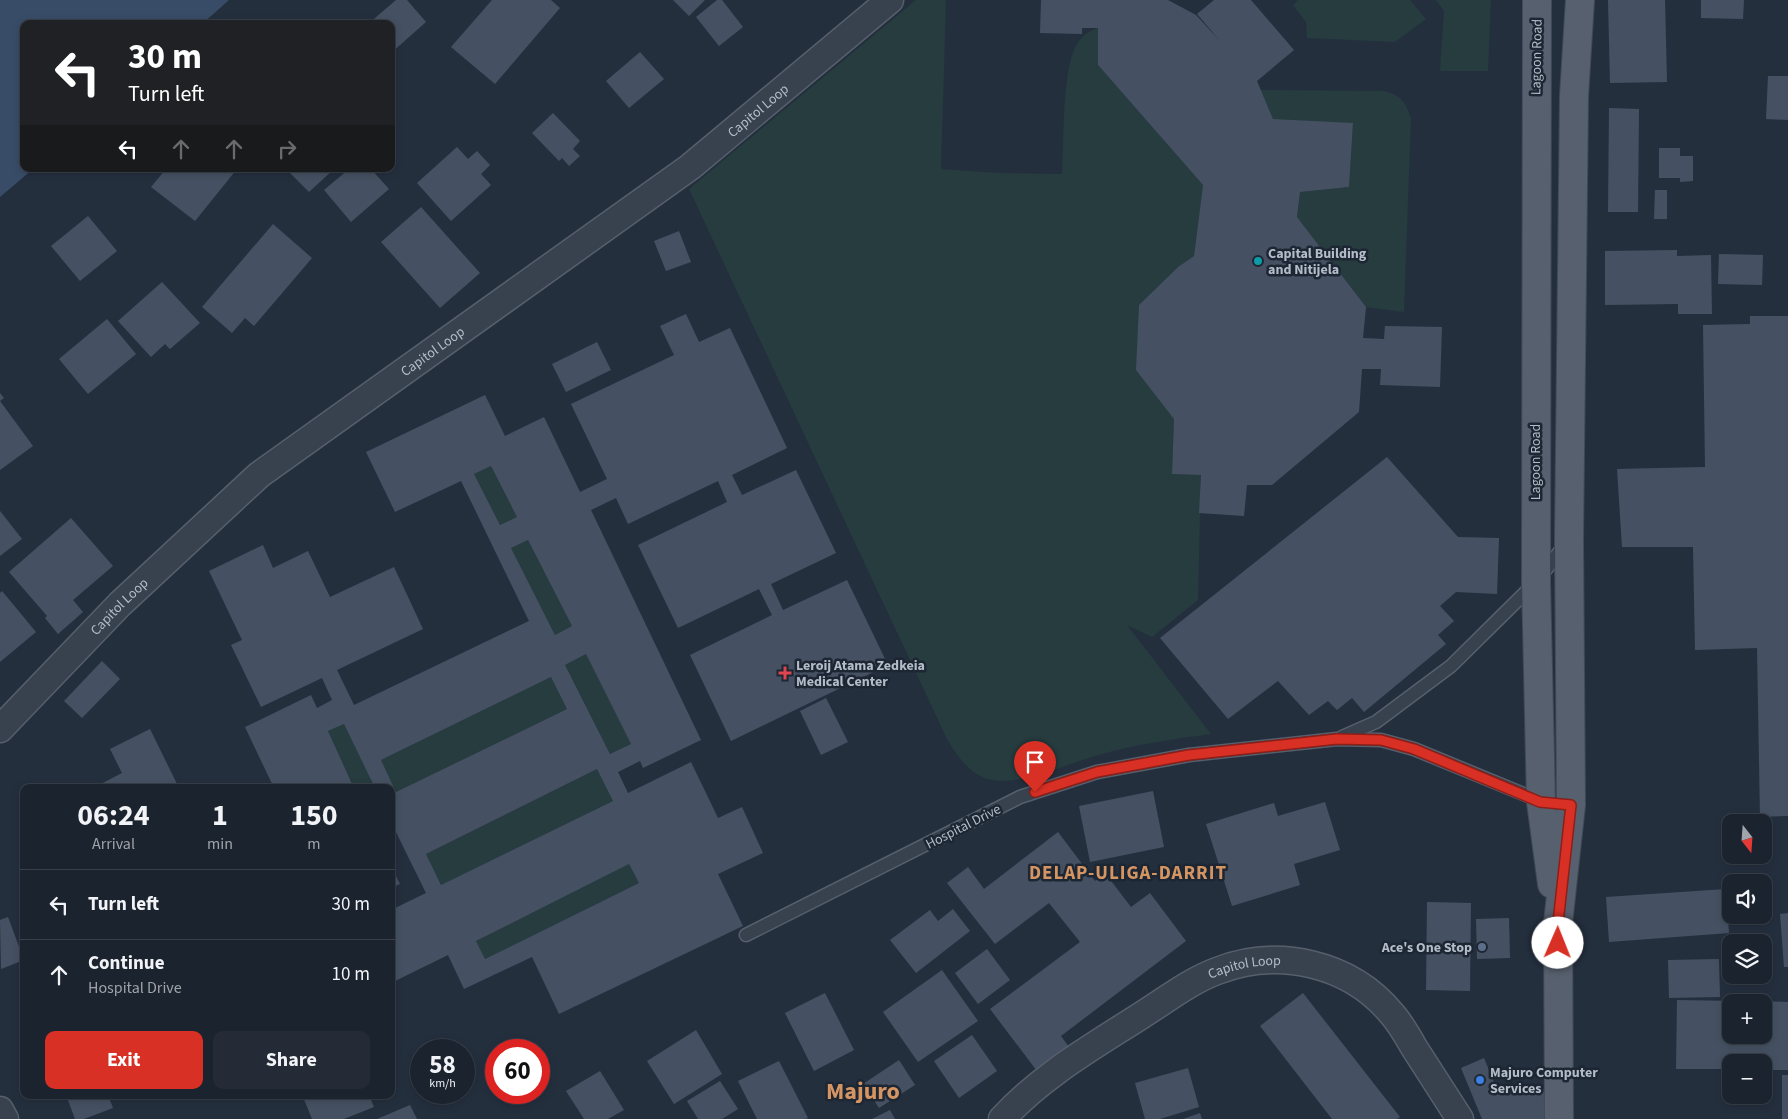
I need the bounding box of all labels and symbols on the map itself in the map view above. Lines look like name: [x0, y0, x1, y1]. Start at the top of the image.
street label: Lagoon Road: [1526, 19, 1548, 95]
street label: Capitol Loop: [723, 79, 794, 143]
place label: Capital Building and Nitijela: [1268, 244, 1367, 280]
marker: Capital Building and Nitijela: [1252, 255, 1264, 267]
street label: Capitol Loop: [397, 322, 469, 382]
street label: Lagoon Road: [1526, 424, 1546, 500]
street label: Capitol Loop: [86, 573, 153, 640]
place label: Leroij Atama Zedkeia Medical Center: [796, 656, 925, 692]
marker: Leroij Atama Zedkeia Medical Center: [778, 666, 792, 680]
pin: [1014, 741, 1056, 792]
street label: Hospital Drive: [922, 799, 1005, 854]
north arrow: [1722, 814, 1772, 864]
district label: DELAP-ULIGA-DARRIT: [1029, 860, 1227, 887]
position arrow: [1531, 916, 1583, 968]
place label: Ace's One Stop: [1381, 938, 1472, 958]
marker: Ace's One Stop: [1476, 941, 1488, 953]
street label: Capitol Loop: [1205, 951, 1281, 985]
speed limit sign: 60: [485, 1039, 550, 1104]
place label: Majuro Computer Services: [1490, 1063, 1598, 1099]
district label: Majuro: [826, 1074, 900, 1109]
marker: Majuro Computer Services: [1474, 1074, 1486, 1086]

